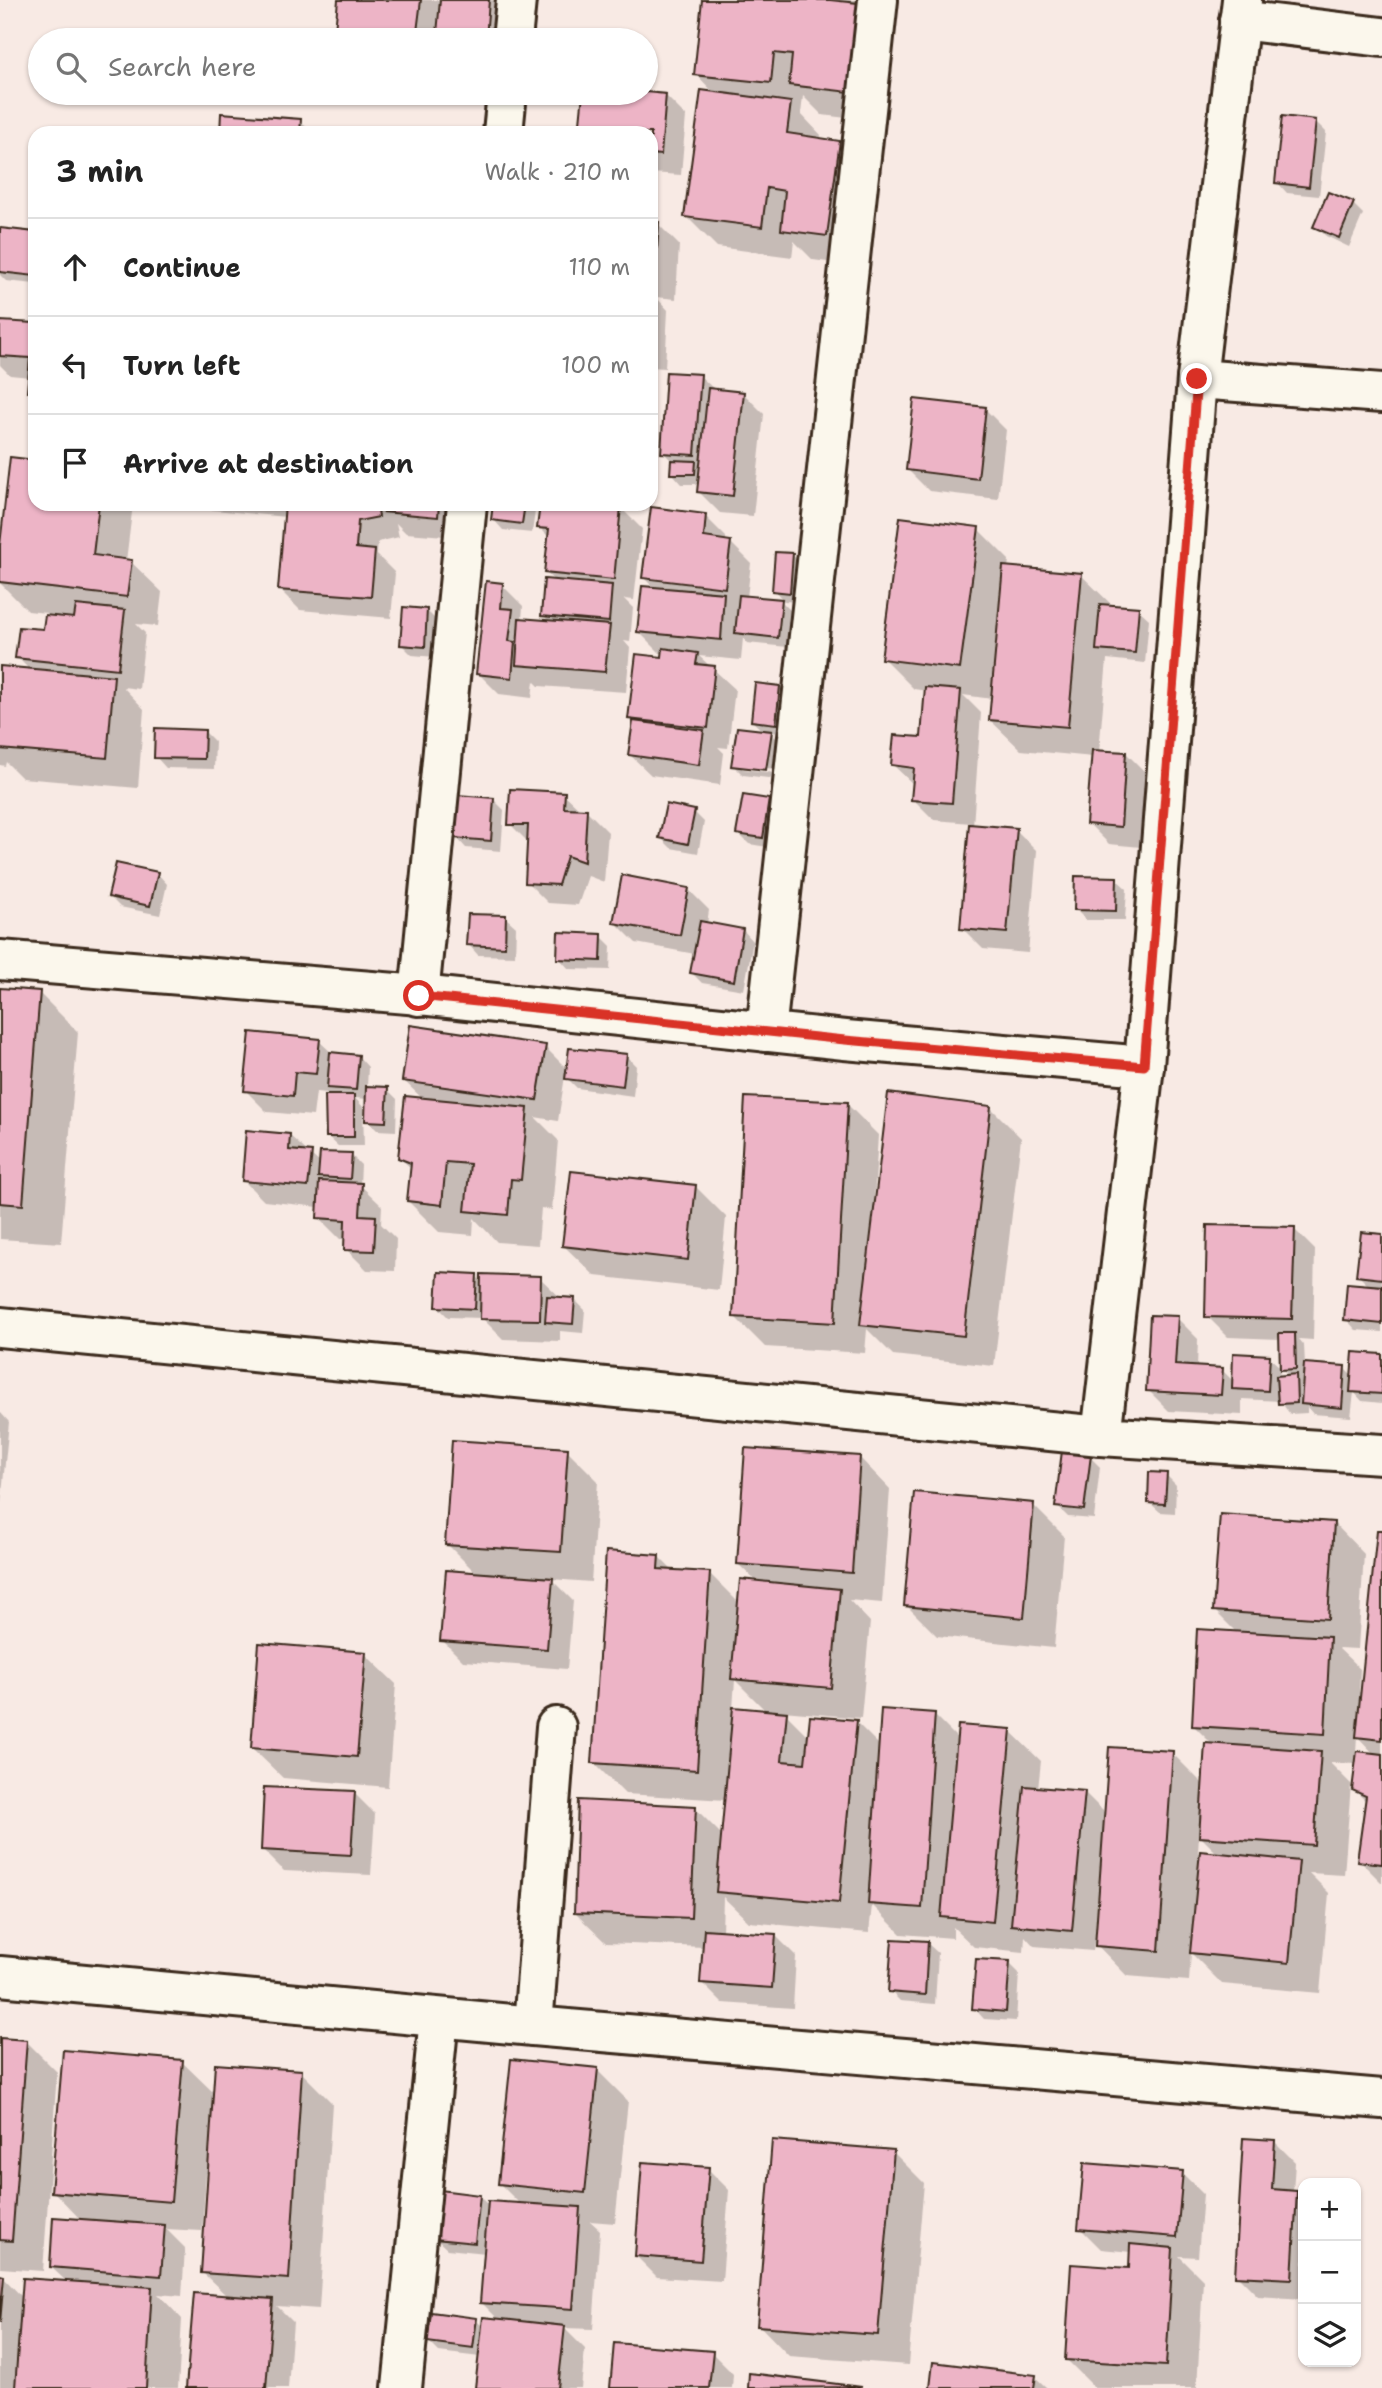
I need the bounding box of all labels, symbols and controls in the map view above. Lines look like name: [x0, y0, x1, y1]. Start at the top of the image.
search box: [28, 28, 658, 105]
icon: search: [52, 48, 90, 86]
text: Search here: [108, 49, 257, 84]
text: 3 min: [56, 151, 143, 192]
text: Walk · 210 m: [485, 157, 630, 187]
icon: ahead: [56, 248, 94, 286]
text: Continue: [123, 250, 241, 285]
text: 110 m: [568, 252, 630, 282]
icon: left: [56, 346, 94, 384]
text: Turn left: [123, 348, 240, 383]
text: 100 m: [561, 350, 630, 380]
route end: [1181, 363, 1212, 394]
icon: arrive: [56, 444, 94, 482]
text: Arrive at destination: [123, 446, 413, 481]
route start: [403, 980, 434, 1011]
map controls: [1298, 2178, 1361, 2367]
button: +: [1298, 2178, 1361, 2241]
button: −: [1298, 2241, 1361, 2304]
button: layers: [1298, 2304, 1361, 2367]

